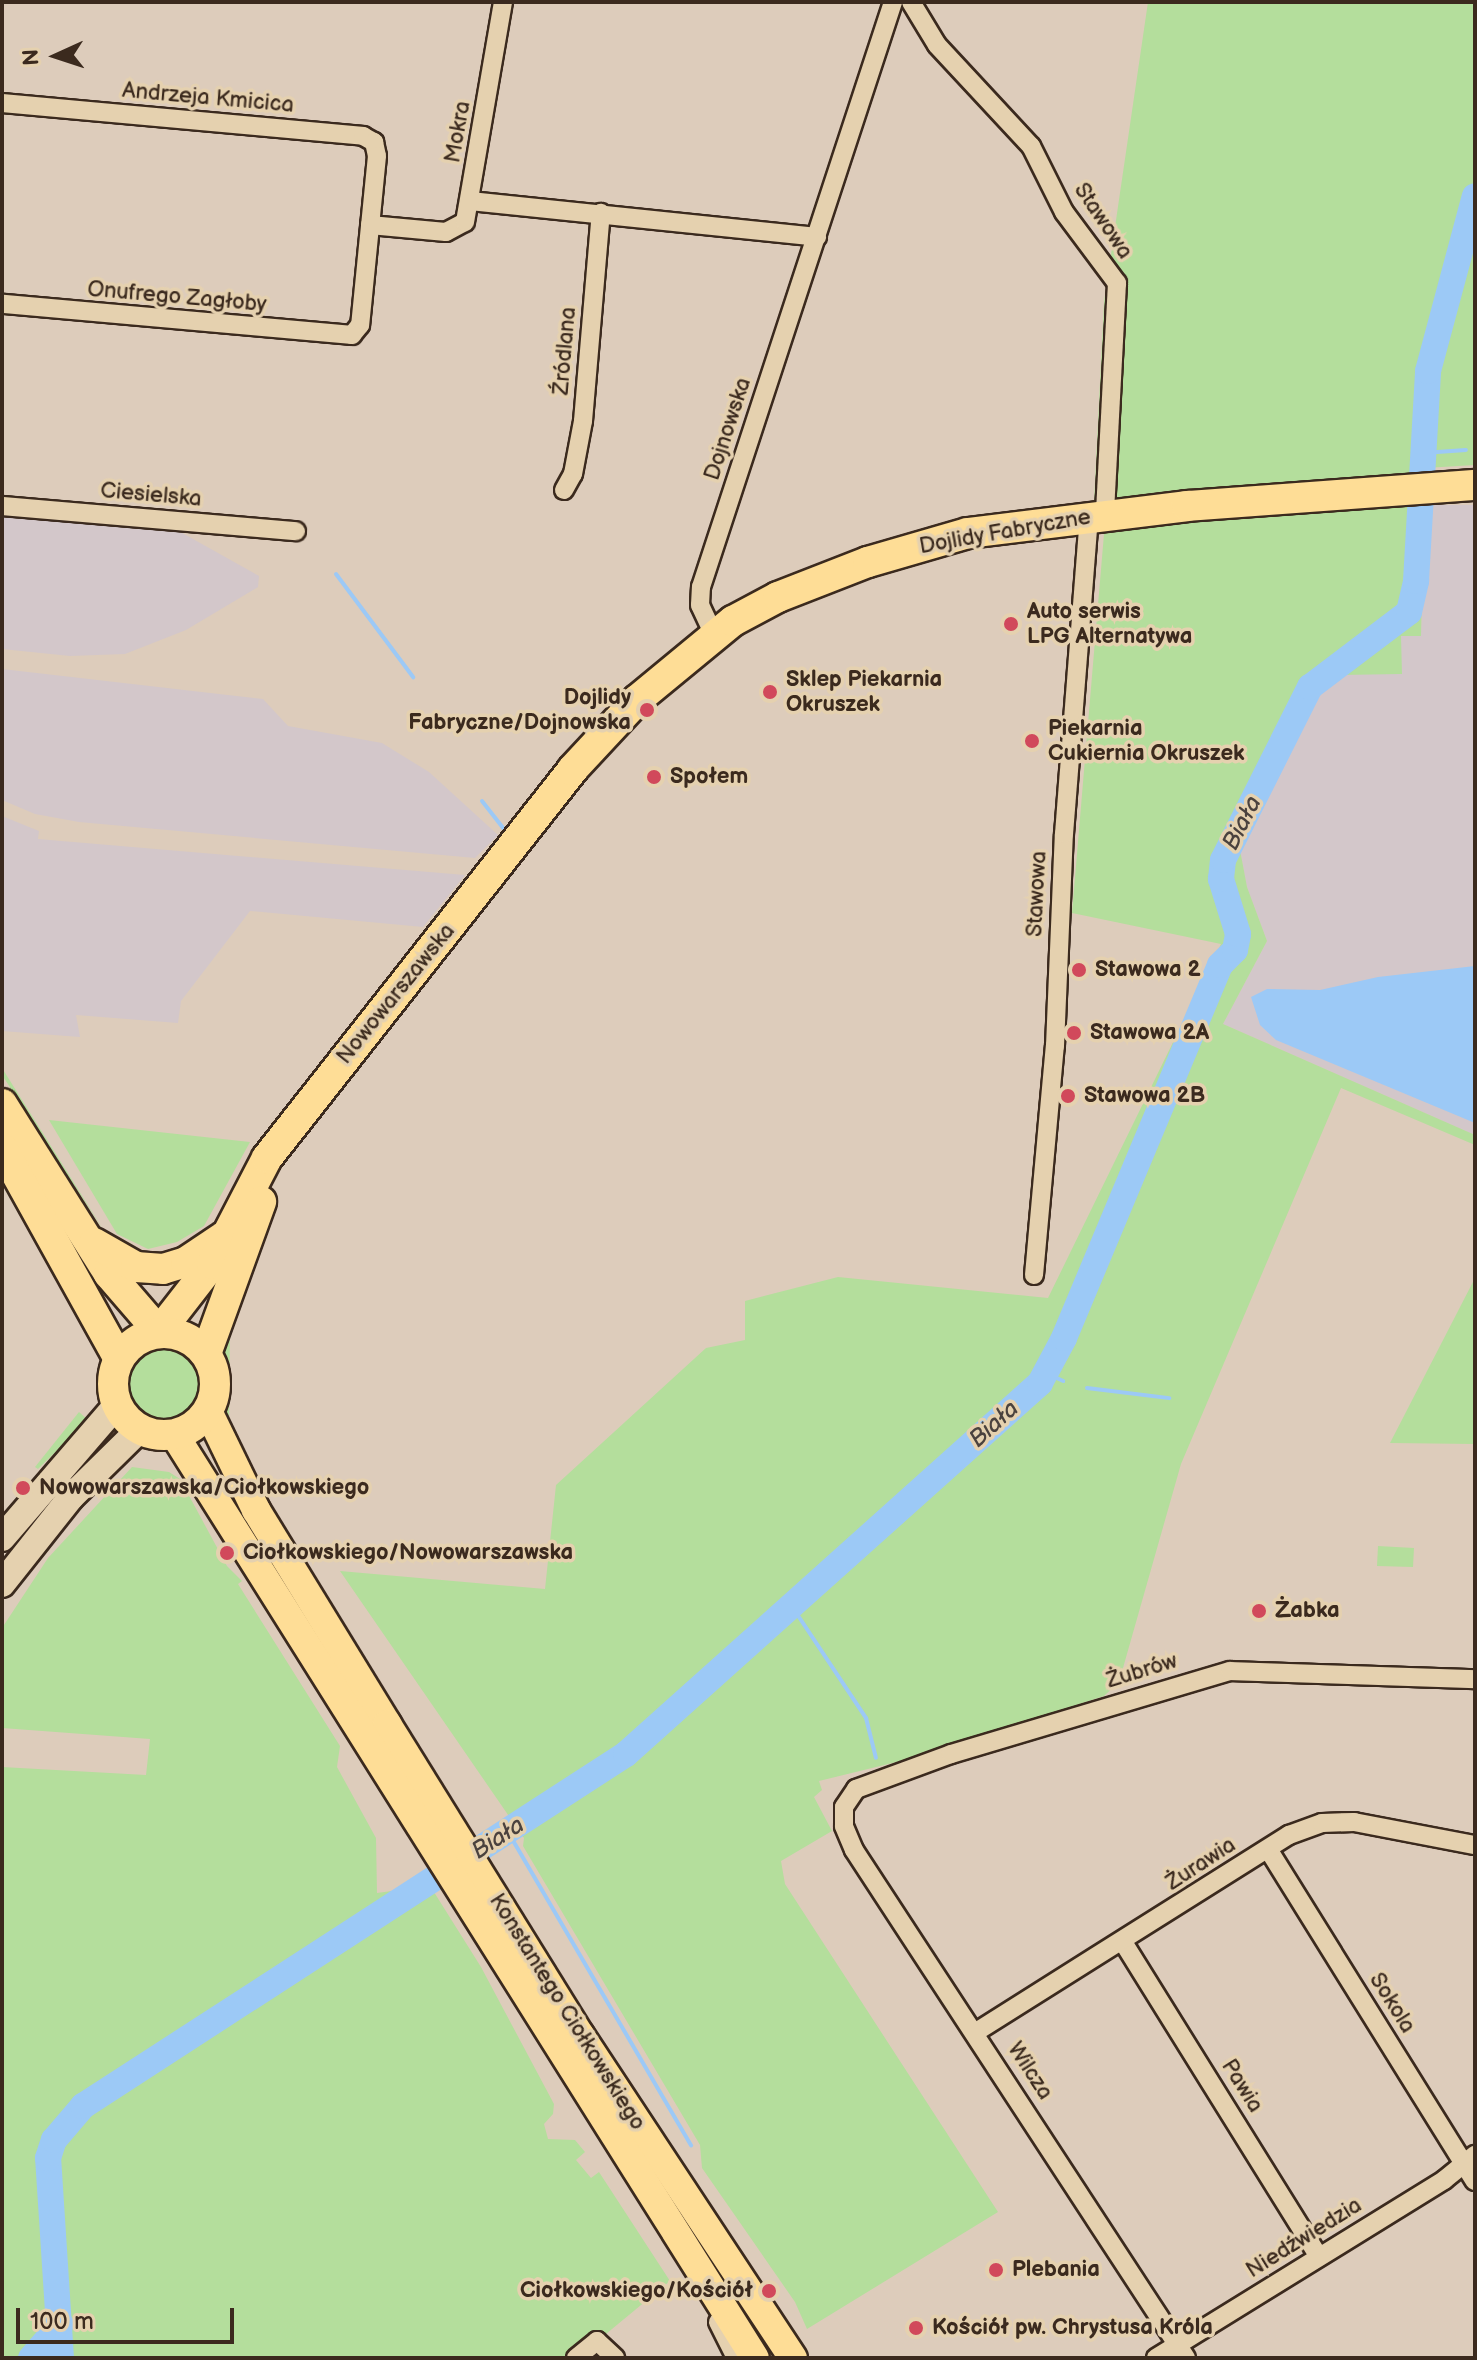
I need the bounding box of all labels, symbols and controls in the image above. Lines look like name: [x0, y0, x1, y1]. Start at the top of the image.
north arrow: [16, 16, 96, 96]
text: N: [18, 48, 45, 66]
street label: Andrzeja Kmicica: [121, 77, 295, 119]
street label: Mokra: [440, 99, 476, 165]
street label: Stawowa: [1068, 178, 1138, 264]
street label: Onufrego Zagłoby: [86, 276, 268, 318]
street label: Źródlana: [548, 306, 582, 396]
street label: Dojnowska: [699, 374, 757, 484]
street label: Ciesielska: [99, 477, 203, 513]
street label: Dojlidy Fabryczne: [917, 504, 1093, 560]
place label: Auto serwis LPG Alternatywa: [1027, 598, 1192, 650]
marker: Auto serwis LPG Alternatywa: [1002, 615, 1020, 633]
place label: Sklep Piekarnia Okruszek: [786, 666, 942, 718]
marker: Sklep Piekarnia Okruszek: [761, 683, 779, 701]
place label: Dojlidy Fabryczne/Dojnowska: [408, 684, 631, 736]
marker: Dojlidy Fabryczne/Dojnowska: [638, 701, 656, 719]
place label: Piekarnia Cukiernia Okruszek: [1048, 715, 1245, 766]
marker: Piekarnia Cukiernia Okruszek: [1023, 732, 1041, 750]
place label: Społem: [670, 764, 748, 790]
marker: Społem: [645, 768, 663, 786]
water label: Biała: [1216, 791, 1268, 855]
street label: Stawowa: [1022, 850, 1052, 938]
street label: Nowowarszawska: [331, 918, 461, 1070]
place label: Stawowa 2: [1095, 957, 1201, 983]
marker: Stawowa 2: [1070, 961, 1088, 979]
place label: Stawowa 2A: [1090, 1020, 1209, 1046]
marker: Stawowa 2A: [1065, 1024, 1083, 1042]
place label: Stawowa 2B: [1084, 1083, 1205, 1109]
marker: Stawowa 2B: [1059, 1087, 1077, 1105]
water label: Biała: [963, 1394, 1025, 1454]
place label: Nowowarszawska/Ciołkowskiego: [39, 1475, 369, 1501]
marker: Nowowarszawska/Ciołkowskiego: [14, 1479, 32, 1497]
place label: Ciołkowskiego/Nowowarszawska: [243, 1540, 573, 1566]
marker: Ciołkowskiego/Nowowarszawska: [218, 1544, 236, 1562]
place label: Żabka: [1275, 1598, 1340, 1624]
marker: Żabka: [1250, 1602, 1268, 1620]
street label: Żubrów: [1104, 1648, 1180, 1694]
water label: Biała: [466, 1810, 530, 1866]
street label: Żurawia: [1161, 1832, 1241, 1896]
street label: Konstantego Ciołkowskiego: [483, 1889, 651, 2135]
street label: Sokola: [1363, 1968, 1421, 2038]
street label: Wilcza: [1002, 2037, 1058, 2105]
street label: Pawia: [1215, 2055, 1269, 2117]
street label: Niedźwiedzia: [1241, 2192, 1367, 2284]
place label: Plebania: [1012, 2257, 1100, 2283]
marker: Plebania: [987, 2261, 1005, 2279]
place label: Ciołkowskiego/Kościół: [520, 2278, 753, 2304]
marker: Ciołkowskiego/Kościół: [760, 2282, 778, 2300]
scale bar: [20, 2292, 238, 2342]
text: 100 m: [30, 2307, 94, 2336]
place label: Kościół pw. Chrystusa Króla: [932, 2315, 1213, 2341]
marker: Kościół pw. Chrystusa Króla: [907, 2319, 925, 2337]

